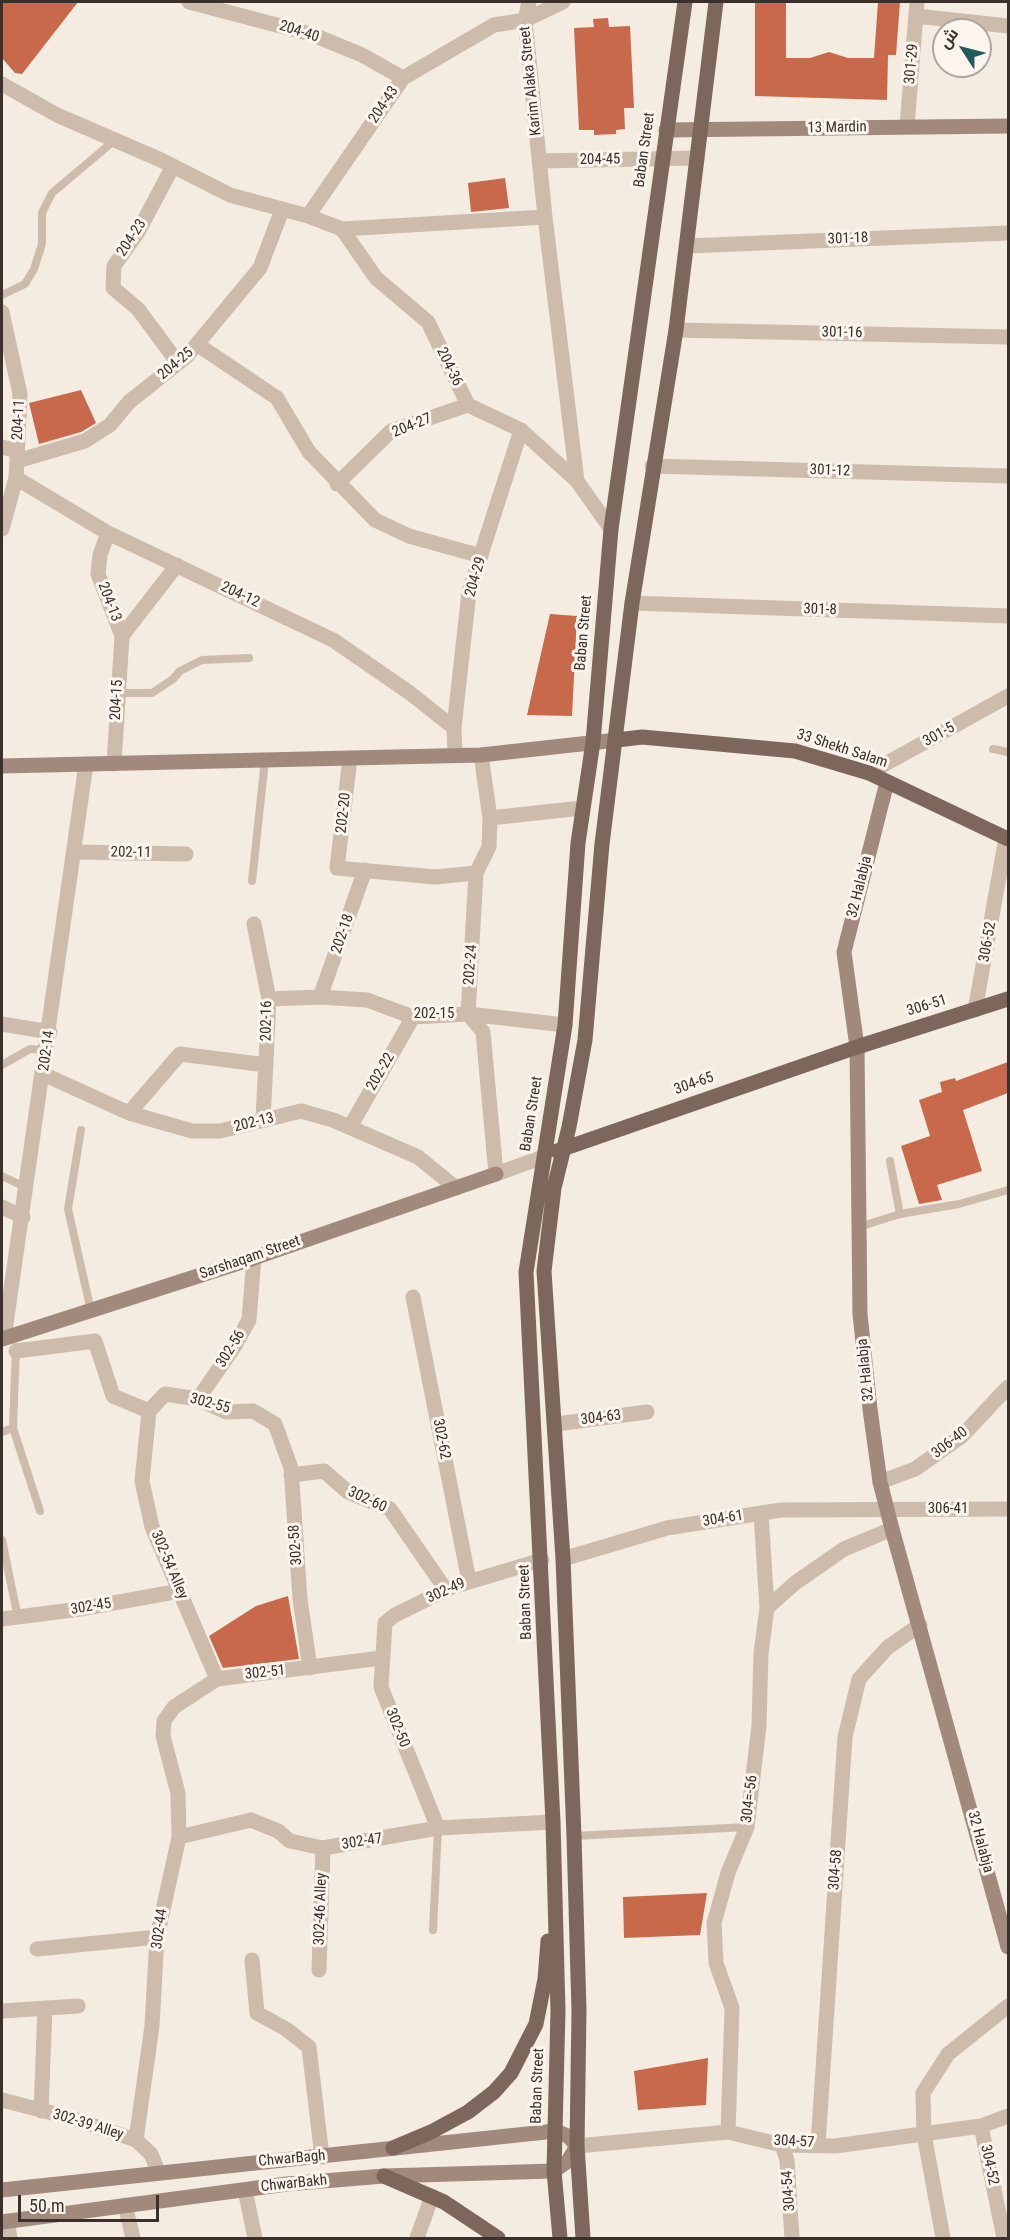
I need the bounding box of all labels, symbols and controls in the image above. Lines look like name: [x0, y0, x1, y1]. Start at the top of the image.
street label: 204-40: [277, 17, 321, 47]
north arrow: [932, 18, 992, 78]
text: ش: [935, 24, 962, 52]
street label: Karim Alaka Street: [516, 25, 546, 137]
street label: 301-29: [901, 43, 923, 85]
street label: 204-43: [365, 83, 403, 127]
street label: Baban Street: [631, 111, 659, 189]
street label: 13 Mardin: [807, 118, 867, 138]
street label: 204-45: [579, 151, 621, 169]
street label: 204-23: [113, 216, 151, 260]
street label: 301-18: [827, 229, 869, 249]
street label: 301-16: [821, 324, 863, 342]
street label: 204-25: [155, 344, 197, 384]
street label: 204-36: [432, 345, 466, 389]
street label: 204-11: [9, 399, 29, 441]
street label: 204-27: [390, 410, 434, 442]
street label: 301-12: [809, 461, 851, 481]
street label: 204-29: [462, 555, 490, 599]
street label: 204-12: [218, 578, 262, 612]
street label: 204-13: [93, 580, 125, 624]
street label: Baban Street: [572, 594, 596, 672]
street label: 301-8: [803, 600, 837, 620]
street label: 204-15: [107, 679, 127, 721]
street label: 301-5: [920, 719, 958, 751]
street label: 33 Shekh Salam: [794, 726, 890, 772]
street label: 202-20: [333, 792, 355, 834]
street label: 202-11: [110, 844, 152, 862]
street label: 32 Halabja: [844, 854, 876, 920]
street label: 202-18: [328, 912, 358, 956]
street label: 306-52: [976, 920, 1000, 964]
street label: 202-24: [461, 944, 481, 986]
street label: 306-51: [905, 991, 949, 1021]
street label: 202-16: [258, 1000, 276, 1042]
street label: 202-15: [414, 1005, 454, 1023]
street label: 202-14: [35, 1030, 59, 1072]
street label: 202-22: [363, 1050, 399, 1094]
street label: 304-65: [672, 1069, 716, 1099]
street label: Baban Street: [517, 1075, 547, 1153]
street label: 202-13: [232, 1109, 276, 1137]
street label: Sarshaqam Street: [197, 1232, 303, 1284]
street label: 302-56: [213, 1327, 249, 1371]
street label: 32 Halabja: [854, 1338, 878, 1402]
street label: 302-55: [188, 1390, 232, 1418]
street label: 304-63: [580, 1407, 622, 1429]
street label: 302-62: [428, 1417, 454, 1461]
street label: 306-40: [928, 1423, 972, 1463]
street label: 302-60: [345, 1483, 389, 1517]
street label: 306-41: [928, 1500, 968, 1518]
street label: 304-61: [701, 1507, 745, 1531]
street label: 302-58: [286, 1524, 306, 1566]
street label: 302-54 Alley: [146, 1528, 192, 1602]
street label: Baban Street: [516, 1564, 536, 1640]
street label: 302-49: [424, 1574, 468, 1608]
street label: 302-45: [69, 1595, 113, 1619]
street label: 302-51: [244, 1662, 286, 1684]
street label: 302-50: [381, 1706, 413, 1750]
street label: 304=-56: [738, 1774, 762, 1824]
street label: 32 Halabja: [963, 1809, 997, 1875]
street label: 302-47: [340, 1830, 384, 1854]
street label: 304-58: [826, 1849, 846, 1891]
street label: 302-46 Alley: [311, 1872, 331, 1946]
street label: 302-44: [148, 1908, 172, 1950]
street label: Baban Street: [528, 2048, 548, 2124]
street label: 302-39 Alley: [51, 2106, 125, 2144]
street label: 304-57: [773, 2132, 815, 2152]
street label: 304-52: [976, 2143, 1002, 2187]
street label: ChwarBagh: [258, 2147, 326, 2171]
street label: 304-54: [779, 2170, 799, 2212]
street label: ChwarBakh: [260, 2172, 328, 2196]
scale bar: [21, 2183, 162, 2221]
text: 50 m: [29, 2195, 64, 2216]

